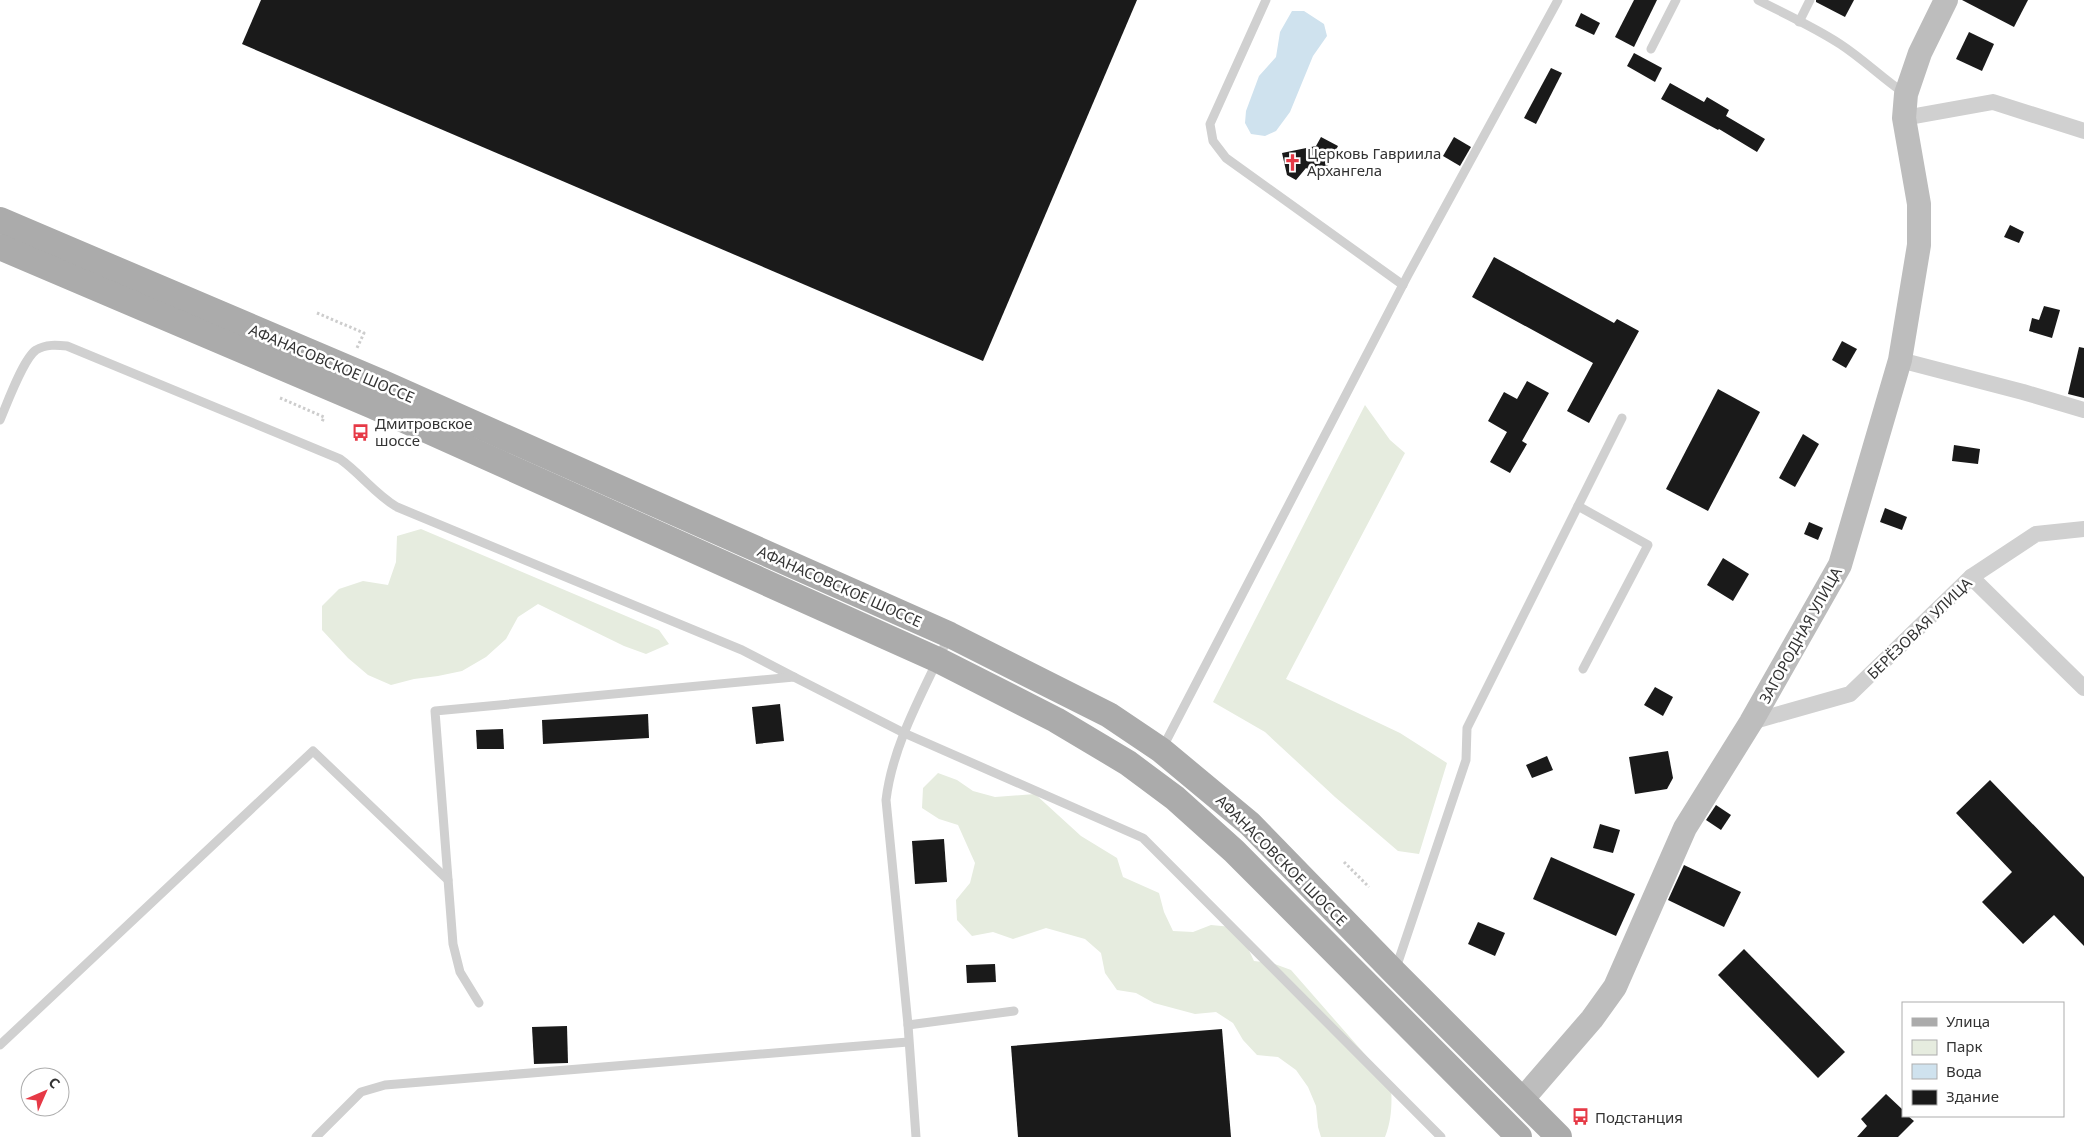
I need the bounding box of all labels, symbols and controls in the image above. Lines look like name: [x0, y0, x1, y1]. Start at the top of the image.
place label: Церковь Гавриила Архангела: [1307, 143, 1441, 180]
church icon: Церковь Гавриила Архангела: [1283, 152, 1303, 172]
street label: АФАНАСОВСКОЕ ШОССЕ: [246, 319, 418, 407]
place label: Дмитровское шоссе: [375, 413, 472, 450]
bus stop icon: Дмитровское шоссе: [351, 422, 371, 442]
street label: АФАНАСОВСКОЕ ШОССЕ: [755, 541, 925, 631]
street label: ЗАГОРОДНАЯ УЛИЦА: [1754, 563, 1846, 707]
street label: БЕРЁЗОВАЯ УЛИЦА: [1862, 573, 1976, 683]
street label: АФАНАСОВСКОЕ ШОССЕ: [1212, 790, 1352, 930]
legend: [1902, 1002, 2064, 1117]
text: Улица: [1946, 1011, 1990, 1031]
text: Парк: [1946, 1036, 1982, 1056]
text: Вода: [1946, 1061, 1982, 1081]
north arrow: [20, 1067, 70, 1117]
text: С: [45, 1073, 64, 1092]
text: Здание: [1946, 1086, 1999, 1106]
bus stop icon: Подстанция: [1571, 1107, 1591, 1127]
place label: Подстанция: [1595, 1107, 1683, 1127]

